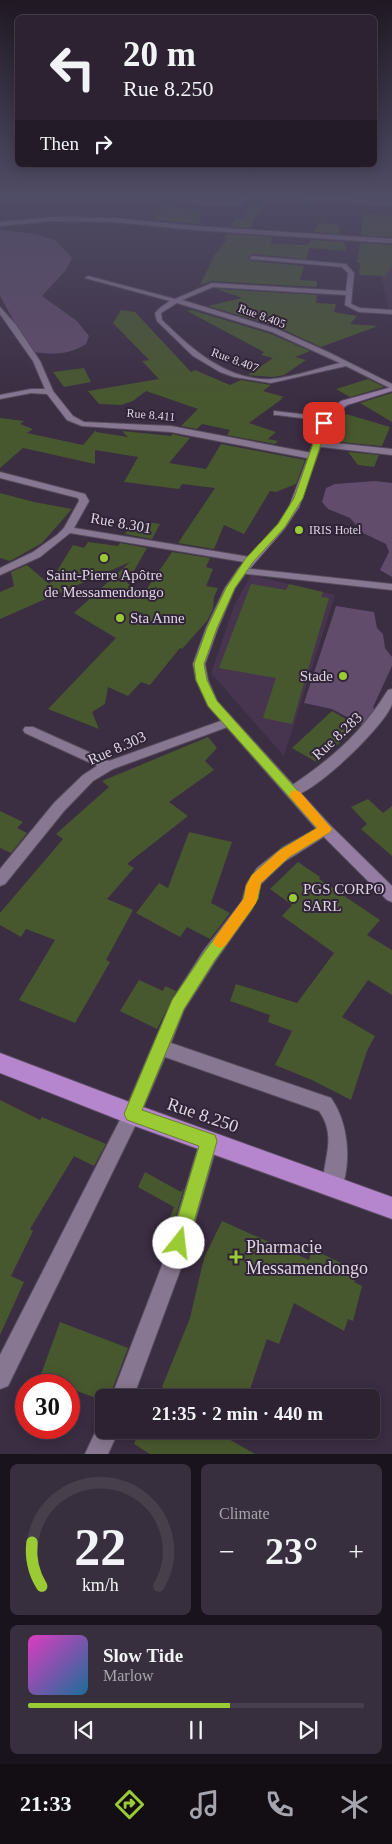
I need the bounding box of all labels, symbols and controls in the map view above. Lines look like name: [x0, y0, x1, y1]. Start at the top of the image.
icon: left: [40, 35, 105, 100]
text: 20 m: [123, 35, 196, 74]
text: Rue 8.250: [123, 76, 213, 101]
icon: right: [89, 130, 117, 158]
text: Then: [40, 133, 79, 154]
street label: Rue 8.405: [236, 301, 288, 331]
street label: Rue 8.407: [209, 345, 261, 375]
pin: [303, 402, 345, 444]
street label: Rue 8.411: [126, 406, 176, 424]
icon: arrive: [310, 409, 338, 437]
street label: Rue 8.301: [89, 510, 153, 536]
place label: IRIS Hotel: [309, 523, 362, 537]
marker: IRIS Hotel: [293, 524, 305, 536]
marker: Saint-Pierre Apôtre de Messamendongo: [98, 552, 110, 564]
place label: Saint-Pierre Apôtre de Messamendongo: [44, 567, 164, 600]
place label: Sta Anne: [130, 610, 185, 626]
marker: Sta Anne: [114, 612, 126, 624]
place label: Stade: [300, 668, 333, 684]
marker: Stade: [337, 670, 349, 682]
street label: Rue 8.283: [309, 709, 365, 763]
street label: Rue 8.303: [86, 728, 148, 768]
place label: PGS CORPO SARL: [303, 881, 384, 914]
marker: PGS CORPO SARL: [287, 892, 299, 904]
street label: Rue 8.250: [165, 1093, 241, 1137]
position arrow: [152, 1216, 204, 1268]
place label: Pharmacie Messamendongo: [246, 1237, 368, 1278]
marker: Pharmacie Messamendongo: [230, 1251, 242, 1263]
speed limit sign: 30: [15, 1374, 80, 1439]
text: 21:35 · 2 min · 440 m: [152, 1403, 323, 1424]
text: Climate: [219, 1505, 270, 1522]
text: 22: [75, 1519, 127, 1576]
text: 23°: [265, 1530, 318, 1572]
text: −: [219, 1536, 235, 1567]
text: +: [348, 1536, 364, 1567]
text: km/h: [82, 1575, 119, 1595]
text: Slow Tide: [103, 1645, 183, 1666]
text: Marlow: [103, 1667, 154, 1684]
icon: previous: [70, 1716, 98, 1744]
icon: pause: [182, 1716, 210, 1744]
icon: next: [294, 1716, 322, 1744]
icon: directions: [112, 1787, 147, 1822]
icon: music: [187, 1787, 222, 1822]
icon: phone: [262, 1787, 297, 1822]
icon: climate: [337, 1787, 372, 1822]
text: 21:33: [20, 1791, 71, 1816]

